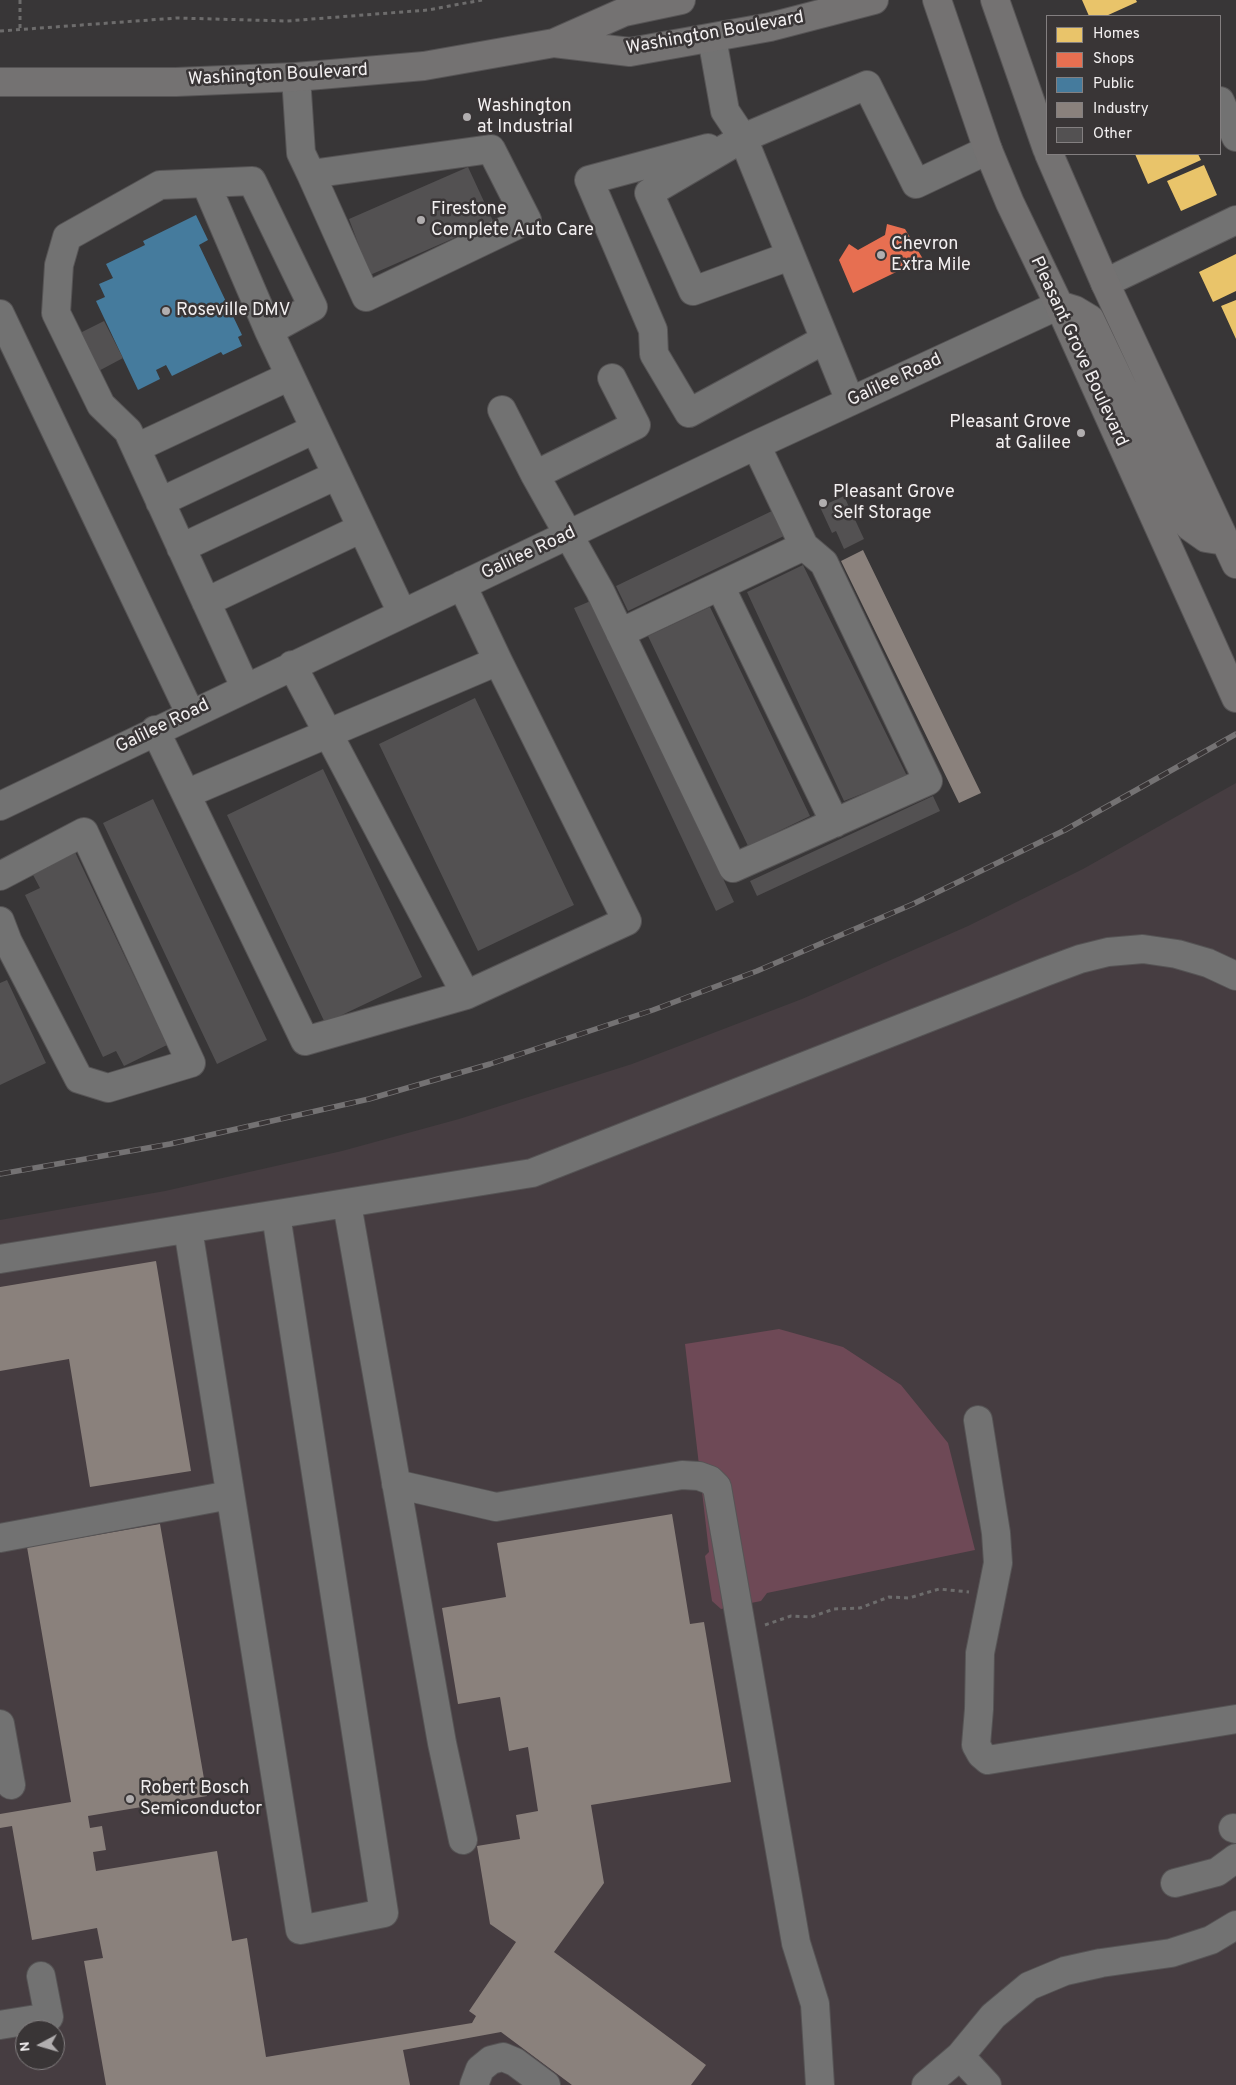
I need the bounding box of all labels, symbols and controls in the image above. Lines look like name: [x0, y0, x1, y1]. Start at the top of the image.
street label: Washington Boulevard: [624, 8, 806, 60]
legend: [1046, 15, 1221, 155]
text: Homes: [1093, 25, 1140, 44]
text: Shops: [1093, 50, 1134, 69]
street label: Washington Boulevard: [187, 60, 369, 92]
text: Public: [1093, 75, 1134, 94]
place label: Washington at Industrial: [477, 96, 573, 138]
text: Industry: [1093, 100, 1149, 119]
marker: Washington at Industrial: [461, 111, 473, 123]
text: Other: [1093, 125, 1132, 144]
place label: Firestone Complete Auto Care: [431, 199, 594, 242]
marker: Firestone Complete Auto Care: [415, 214, 427, 226]
place label: Chevron Extra Mile: [891, 234, 971, 276]
marker: Chevron Extra Mile: [875, 249, 887, 261]
street label: Pleasant Grove Boulevard: [1024, 253, 1132, 451]
place label: Roseville DMV: [176, 300, 290, 322]
marker: Roseville DMV: [160, 305, 172, 317]
street label: Galilee Road: [844, 350, 946, 412]
place label: Pleasant Grove at Galilee: [949, 412, 1071, 454]
marker: Pleasant Grove at Galilee: [1075, 427, 1087, 439]
place label: Pleasant Grove Self Storage: [833, 482, 955, 524]
marker: Pleasant Grove Self Storage: [817, 497, 829, 509]
street label: Galilee Road: [478, 523, 580, 585]
street label: Galilee Road: [113, 695, 213, 759]
place label: Robert Bosch Semiconductor: [140, 1778, 262, 1820]
marker: Robert Bosch Semiconductor: [124, 1793, 136, 1805]
north arrow: [15, 2020, 65, 2070]
text: N: [17, 2041, 35, 2052]

